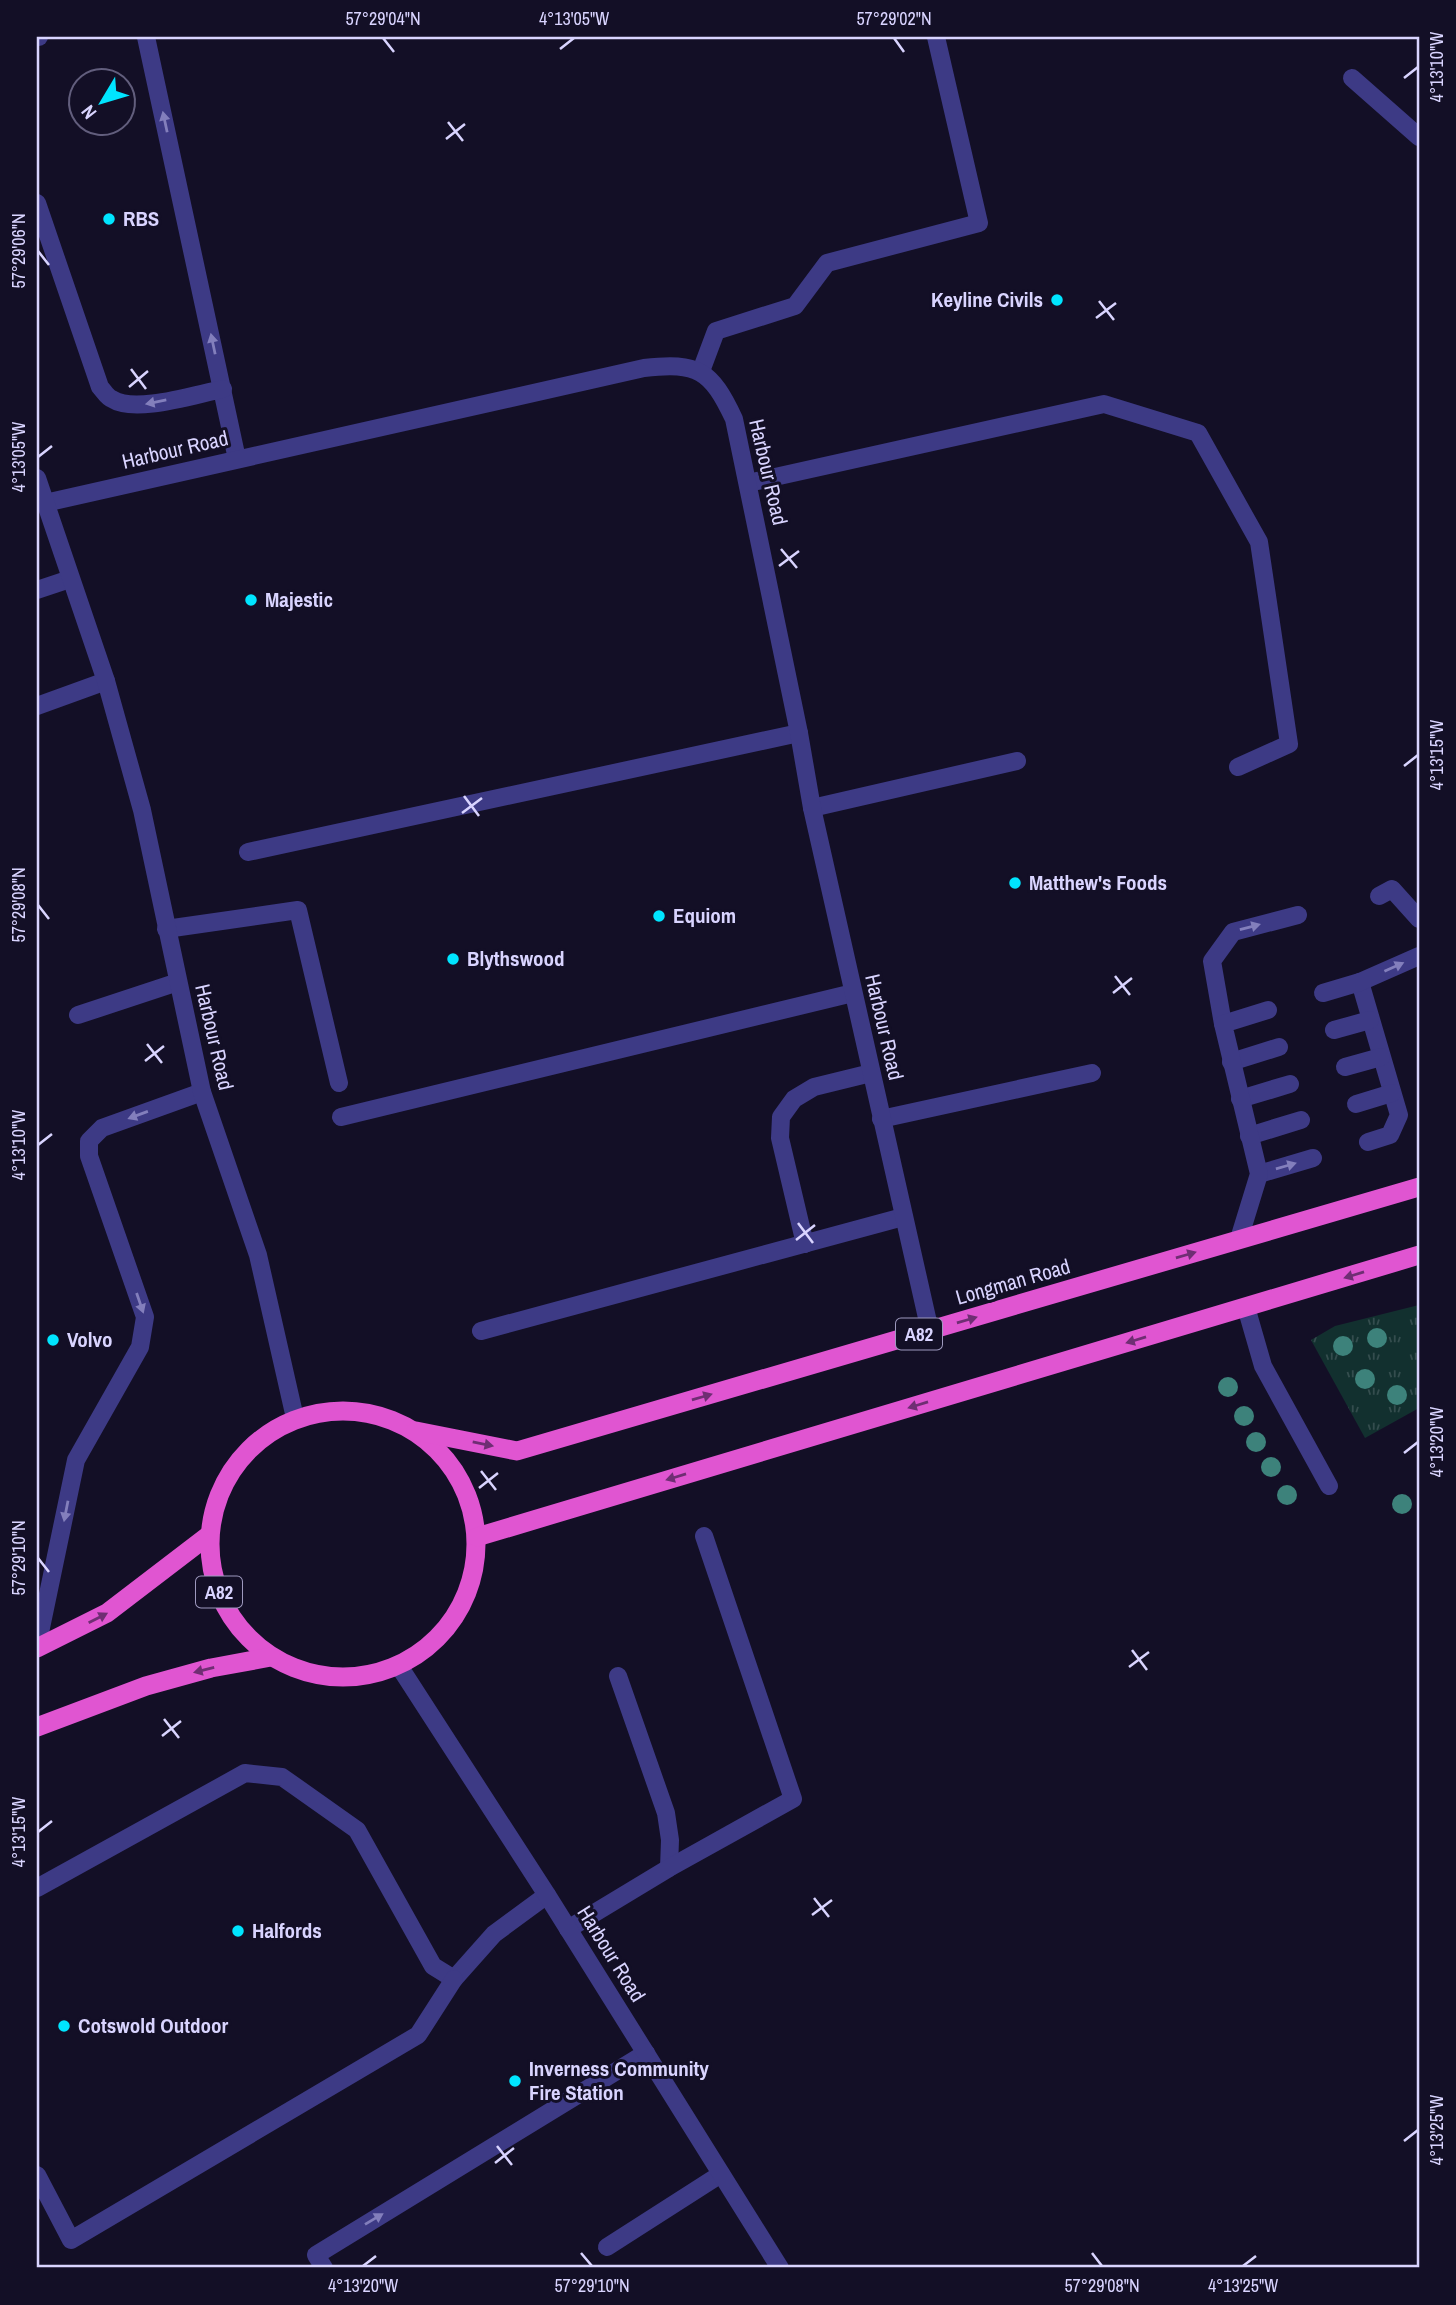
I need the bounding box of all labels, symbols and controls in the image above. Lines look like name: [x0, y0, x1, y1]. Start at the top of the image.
text: 57°29'04"N: [345, 6, 421, 31]
text: 4°13'05"W: [539, 6, 609, 31]
text: 57°29'02"N: [856, 6, 932, 31]
text: 4°13'10"W: [1424, 32, 1449, 102]
north arrow: [66, 66, 136, 136]
text: N: [75, 100, 102, 125]
one-way arrow: [159, 111, 170, 133]
place label: RBS: [123, 204, 159, 233]
marker: RBS: [101, 211, 117, 227]
text: 57°29'06"N: [6, 213, 31, 289]
place label: Keyline Civils: [931, 285, 1043, 314]
marker: Keyline Civils: [1049, 292, 1065, 308]
one-way arrow: [207, 333, 218, 355]
one-way arrow: [145, 397, 167, 408]
street label: Harbour Road: [742, 416, 795, 528]
text: 4°13'05"W: [6, 422, 31, 492]
street label: Harbour Road: [119, 423, 231, 476]
place label: Majestic: [265, 585, 333, 614]
marker: Majestic: [243, 592, 259, 608]
text: 4°13'15"W: [1424, 720, 1449, 790]
text: 57°29'08"N: [6, 867, 31, 943]
place label: Matthew's Foods: [1029, 868, 1167, 897]
marker: Matthew's Foods: [1007, 875, 1023, 891]
place label: Equiom: [673, 901, 736, 930]
marker: Equiom: [651, 908, 667, 924]
one-way arrow: [1240, 922, 1261, 932]
place label: Blythswood: [467, 944, 565, 973]
marker: Blythswood: [445, 951, 461, 967]
one-way arrow: [1384, 961, 1405, 972]
street label: Harbour Road: [858, 971, 911, 1083]
street label: Harbour Road: [188, 981, 241, 1093]
text: 4°13'10"W: [6, 1110, 31, 1180]
one-way arrow: [128, 1110, 149, 1121]
one-way arrow: [1275, 1161, 1296, 1171]
one-way arrow: [1175, 1249, 1197, 1260]
street label: Longman Road: [952, 1251, 1073, 1312]
one-way arrow: [1343, 1270, 1364, 1280]
one-way arrow: [135, 1293, 146, 1314]
one-way arrow: [957, 1314, 978, 1324]
road number: A82: [896, 1318, 942, 1350]
place label: Volvo: [67, 1325, 113, 1354]
marker: Volvo: [45, 1332, 61, 1348]
one-way arrow: [1125, 1335, 1146, 1345]
one-way arrow: [692, 1392, 713, 1402]
one-way arrow: [907, 1400, 928, 1410]
text: 4°13'20"W: [1424, 1407, 1449, 1477]
one-way arrow: [472, 1439, 494, 1450]
one-way arrow: [666, 1473, 687, 1483]
one-way arrow: [60, 1500, 71, 1522]
text: 57°29'10"N: [6, 1520, 31, 1596]
road number: A82: [196, 1576, 242, 1608]
one-way arrow: [88, 1612, 108, 1623]
one-way arrow: [193, 1665, 215, 1676]
text: 4°13'15"W: [6, 1797, 31, 1867]
street label: Harbour Road: [570, 1900, 652, 2007]
place label: Halfords: [252, 1916, 322, 1945]
marker: Halfords: [230, 1923, 246, 1939]
place label: Cotswold Outdoor: [78, 2011, 228, 2040]
marker: Cotswold Outdoor: [56, 2018, 72, 2034]
place label: Inverness Community Fire Station: [529, 2054, 709, 2107]
marker: Inverness Community Fire Station: [507, 2073, 523, 2089]
text: 4°13'25"W: [1424, 2095, 1449, 2165]
one-way arrow: [365, 2213, 384, 2226]
text: 4°13'20"W: [328, 2273, 398, 2298]
text: 57°29'10"N: [554, 2273, 630, 2298]
text: 57°29'08"N: [1064, 2273, 1140, 2298]
text: 4°13'25"W: [1208, 2273, 1278, 2298]

